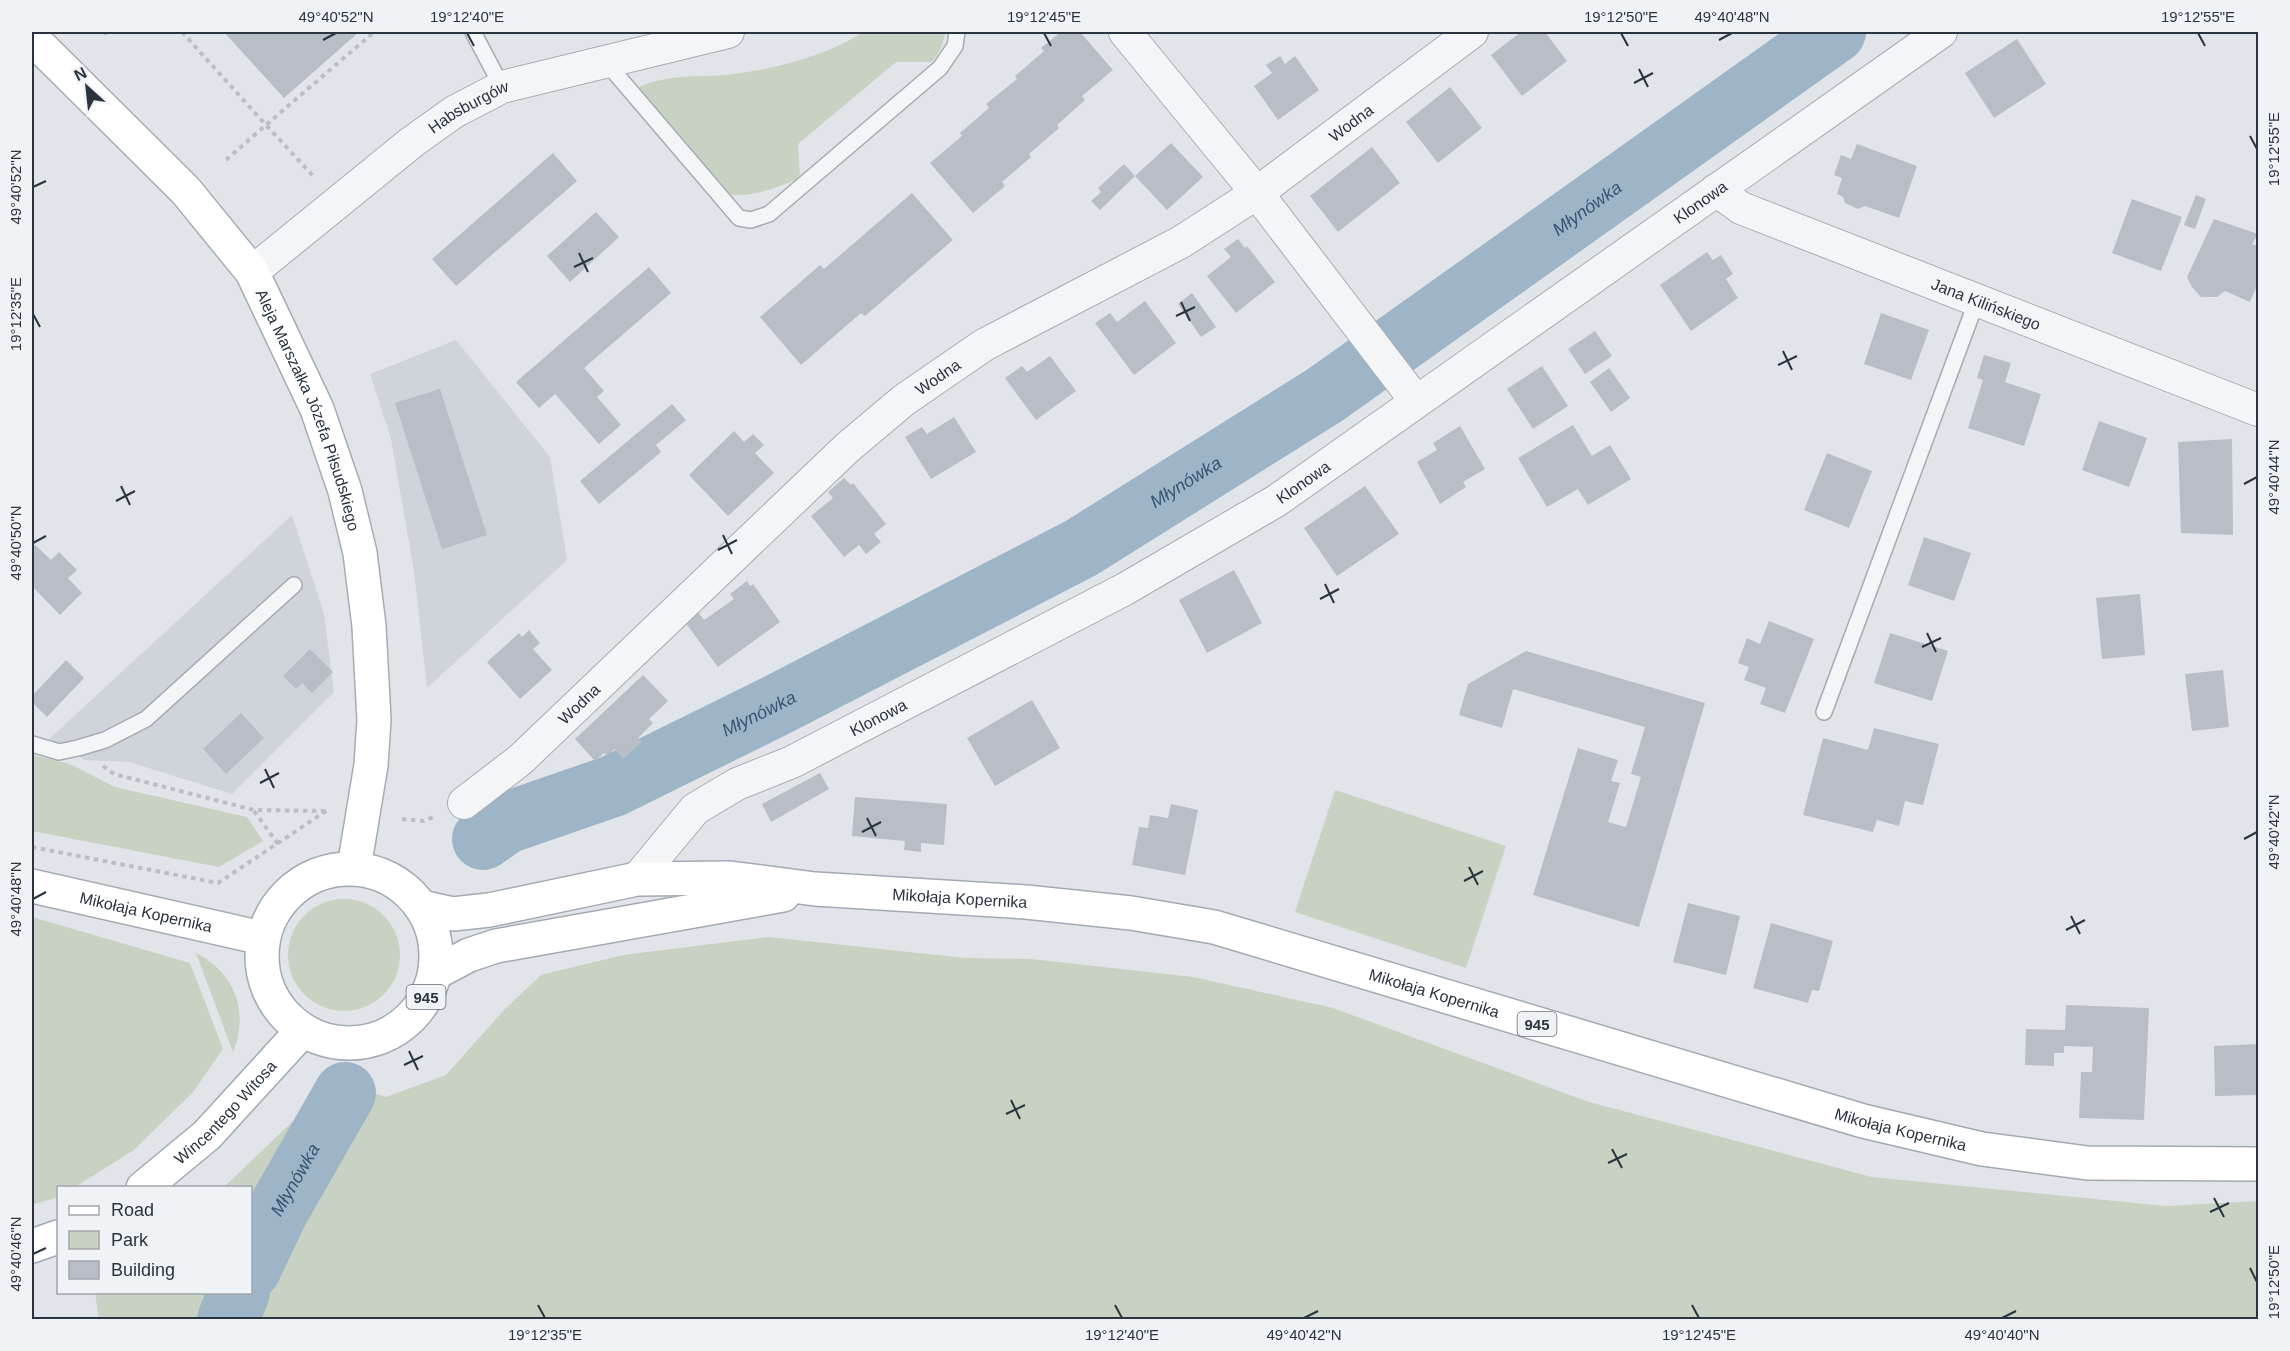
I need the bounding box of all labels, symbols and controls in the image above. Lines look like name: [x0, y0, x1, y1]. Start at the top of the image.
text: 49°40'52"N: [298, 8, 374, 25]
text: 19°12'40"E: [430, 8, 504, 25]
text: 19°12'45"E: [1007, 8, 1081, 25]
text: 19°12'50"E: [1584, 8, 1658, 25]
text: 49°40'48"N: [1694, 8, 1770, 25]
text: 19°12'55"E: [2161, 8, 2235, 25]
north arrow: [57, 57, 117, 117]
text: N: [71, 64, 89, 84]
street label: Habsburgów: [425, 77, 510, 136]
street label: Wodna: [1325, 101, 1376, 145]
text: 19°12'55"E: [2265, 112, 2282, 186]
text: 49°40'52"N: [7, 149, 24, 225]
water label: Młynówka: [1549, 177, 1625, 240]
street label: Klonowa: [1670, 177, 1730, 227]
street label: Jana Kilińskiego: [1929, 275, 2043, 333]
text: 19°12'35"E: [7, 277, 24, 351]
street label: Aleja Marszałka Józefa Piłsudskiego: [253, 286, 363, 533]
street label: Wodna: [912, 355, 963, 398]
text: 49°40'44"N: [2265, 439, 2282, 515]
water label: Młynówka: [1147, 453, 1225, 512]
street label: Klonowa: [1273, 457, 1333, 507]
text: 49°40'50"N: [7, 505, 24, 581]
street label: Wodna: [555, 680, 603, 727]
water label: Młynówka: [719, 687, 799, 741]
street label: Klonowa: [847, 696, 909, 739]
text: 49°40'42"N: [2265, 794, 2282, 870]
text: 49°40'48"N: [7, 861, 24, 937]
street label: Mikołaja Kopernika: [892, 885, 1028, 911]
street label: Mikołaja Kopernika: [78, 889, 214, 935]
street label: Mikołaja Kopernika: [1367, 965, 1502, 1020]
road number: 945: [406, 985, 446, 1009]
road number: 945: [1518, 1012, 1556, 1036]
street label: Wincentego Witosa: [171, 1057, 279, 1167]
street label: Mikołaja Kopernika: [1833, 1105, 1968, 1154]
water label: Młynówka: [267, 1140, 324, 1220]
legend: [57, 1186, 252, 1294]
text: Road: [111, 1200, 154, 1220]
text: 49°40'46"N: [7, 1216, 24, 1292]
text: Park: [111, 1230, 149, 1250]
text: 19°12'50"E: [2265, 1245, 2282, 1319]
text: Building: [111, 1260, 175, 1280]
text: 19°12'35"E: [508, 1326, 582, 1343]
text: 19°12'40"E: [1085, 1326, 1159, 1343]
text: 49°40'42"N: [1266, 1326, 1342, 1343]
text: 19°12'45"E: [1662, 1326, 1736, 1343]
text: 49°40'40"N: [1964, 1326, 2040, 1343]

